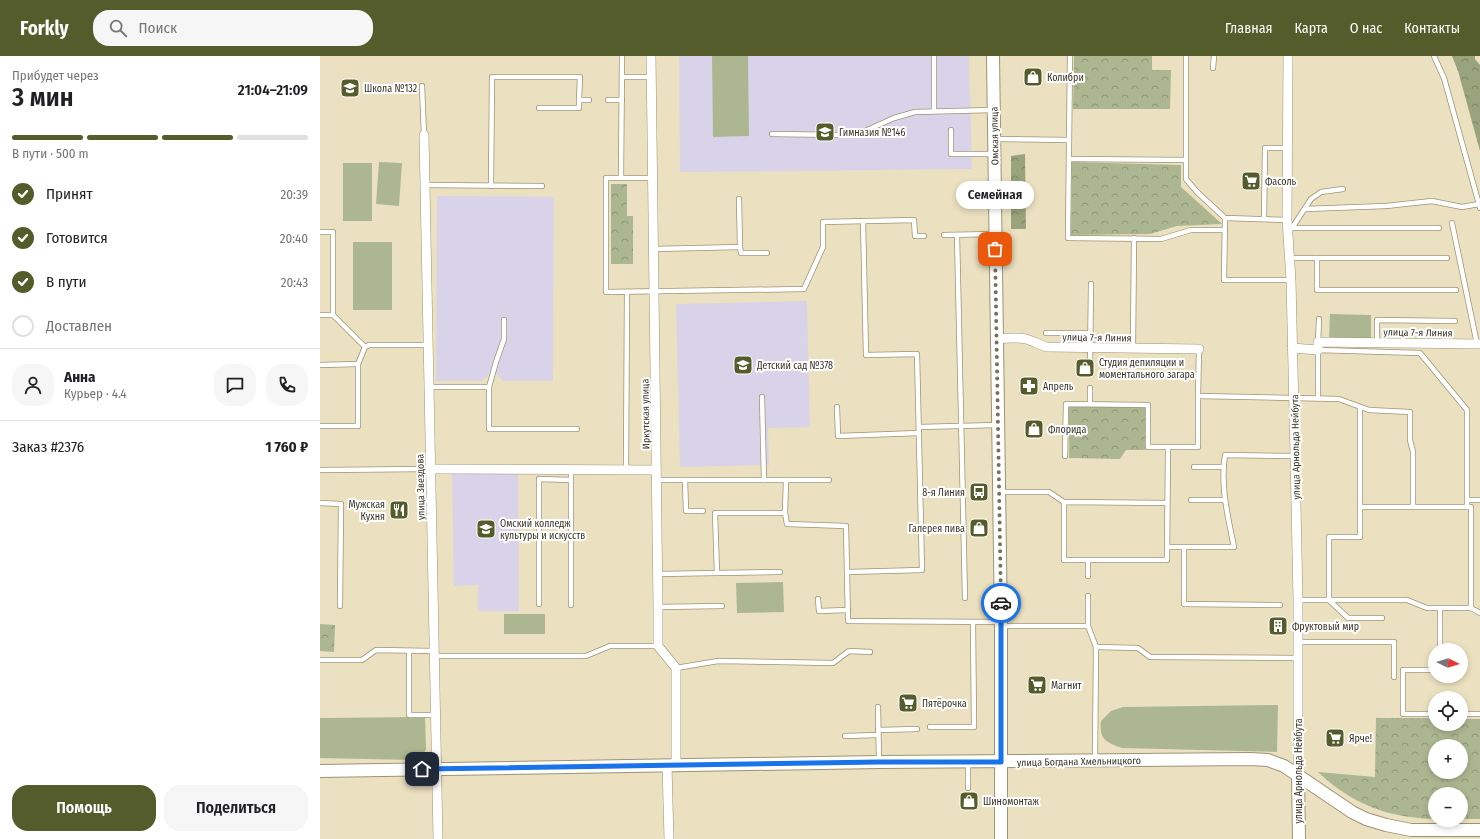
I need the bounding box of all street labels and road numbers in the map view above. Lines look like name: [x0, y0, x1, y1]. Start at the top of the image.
street label: Омская улица: [988, 107, 1002, 165]
street label: улица 7-я Линия: [1383, 326, 1453, 340]
street label: улица 7-я Линия: [1062, 331, 1132, 345]
street label: Иркутская улица: [639, 379, 653, 449]
street label: улица Арнольда Нейбута: [1289, 394, 1303, 500]
street label: улица Звездова: [414, 454, 428, 520]
street label: улица Арнольда Нейбута: [1293, 718, 1305, 824]
street label: улица Богдана Хмельницкого: [1017, 755, 1141, 769]

